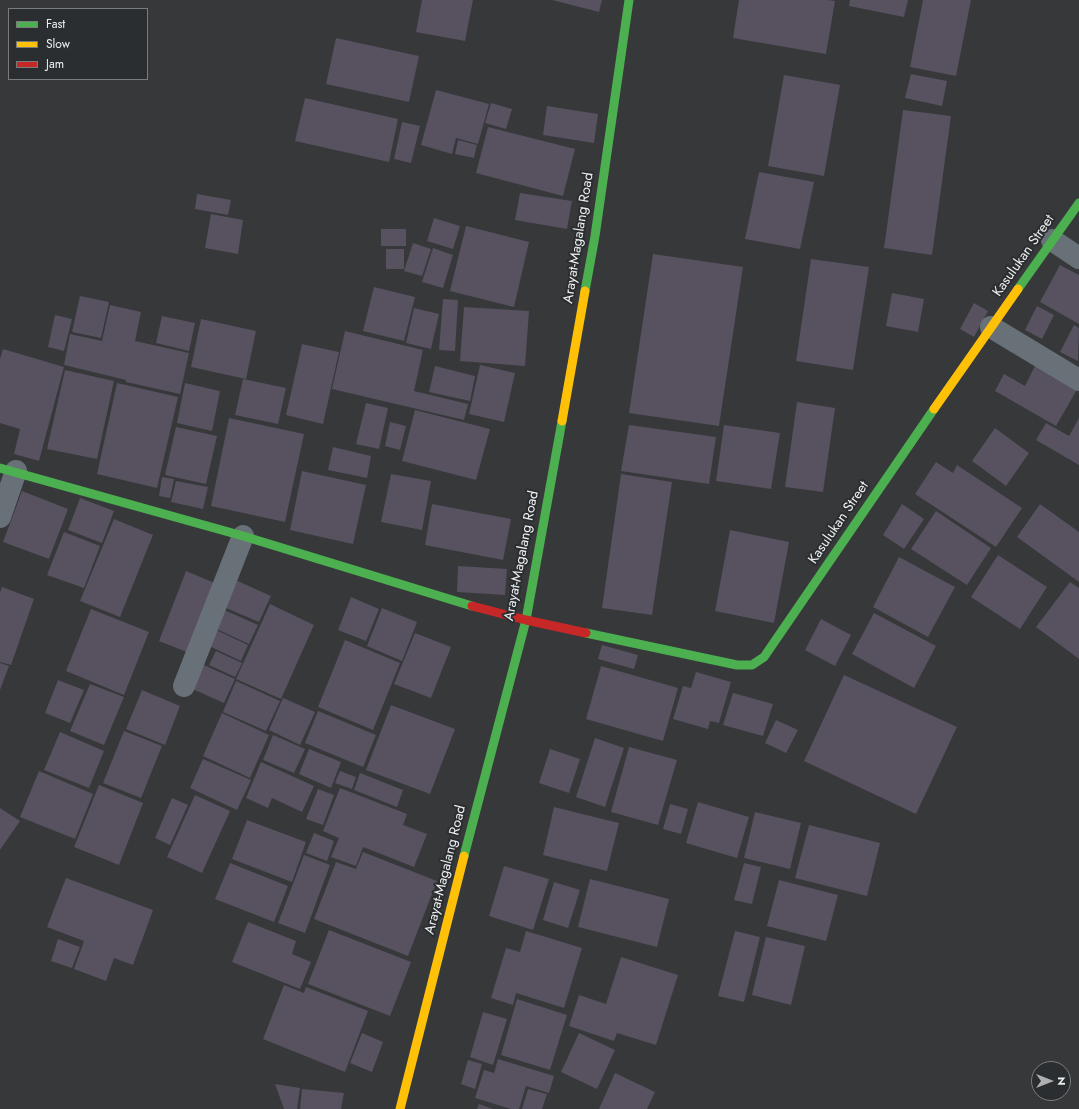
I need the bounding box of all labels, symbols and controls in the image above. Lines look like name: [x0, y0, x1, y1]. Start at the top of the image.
legend: [8, 8, 148, 80]
text: Fast: [46, 15, 65, 33]
text: Slow: [46, 35, 70, 53]
text: Jam: [46, 55, 64, 73]
street label: Arayat-Magalang Road: [560, 171, 598, 305]
street label: Kasulukan Street: [990, 212, 1058, 300]
street label: Kasulukan Street: [805, 478, 873, 568]
street label: Arayat-Magalang Road: [501, 489, 543, 623]
street label: Arayat-Magalang Road: [422, 804, 470, 936]
north arrow: [1031, 1061, 1071, 1101]
text: N: [1054, 1077, 1070, 1085]

